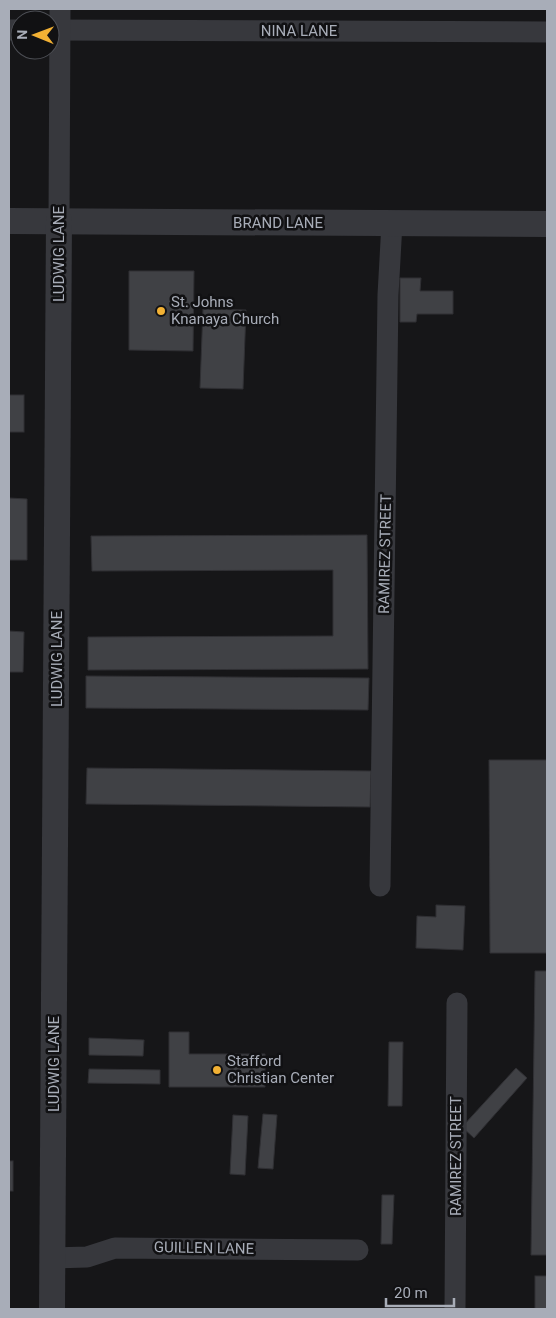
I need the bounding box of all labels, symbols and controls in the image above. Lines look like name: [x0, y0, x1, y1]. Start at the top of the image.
north arrow: [10, 10, 60, 60]
street label: NINA LANE: [261, 22, 338, 40]
text: N: [14, 30, 30, 40]
street label: LUDWIG LANE: [50, 206, 68, 302]
street label: BRAND LANE: [233, 214, 323, 232]
place label: St. Johns Knanaya Church: [171, 293, 279, 328]
marker: St. Johns Knanaya Church: [155, 305, 167, 317]
street label: RAMIREZ STREET: [375, 494, 395, 614]
street label: LUDWIG LANE: [48, 611, 66, 707]
street label: LUDWIG LANE: [45, 1016, 63, 1112]
place label: Stafford Christian Center: [227, 1052, 334, 1087]
marker: Stafford Christian Center: [211, 1064, 223, 1076]
street label: RAMIREZ STREET: [447, 1096, 465, 1216]
street label: GUILLEN LANE: [154, 1238, 255, 1258]
scale bar: [386, 1276, 454, 1308]
text: 20 m: [394, 1284, 428, 1302]

